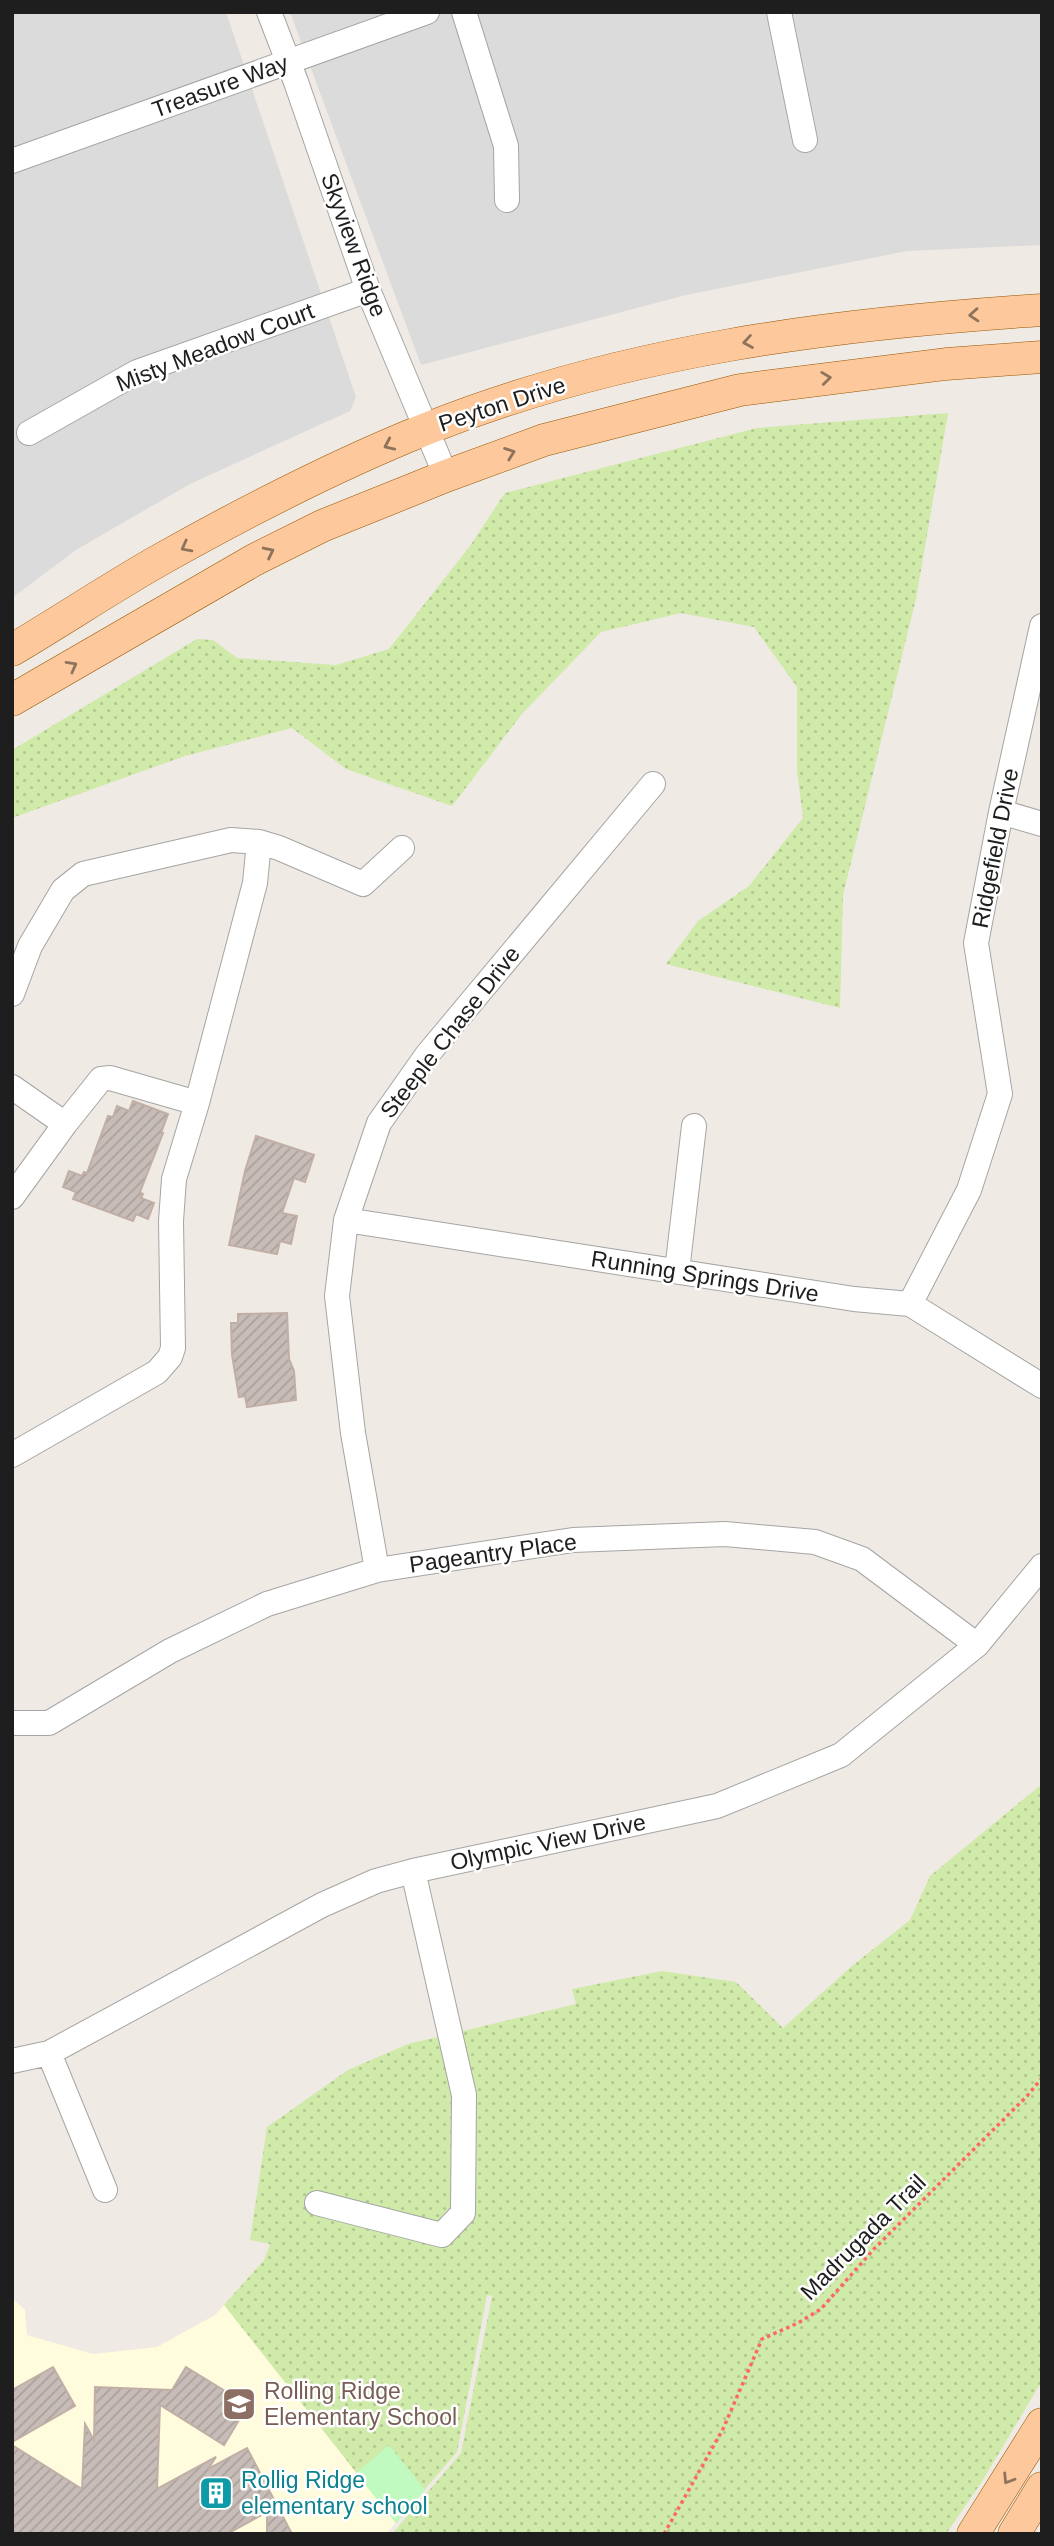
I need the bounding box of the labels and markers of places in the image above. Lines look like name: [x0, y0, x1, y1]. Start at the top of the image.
place label: Rolling Ridge Elementary School: [264, 2378, 457, 2430]
school or university icon: Rolling Ridge Elementary School: [220, 2385, 258, 2423]
place label: Rollig Ridge elementary school: [241, 2467, 428, 2519]
building icon: Rollig Ridge elementary school: [197, 2474, 235, 2512]

